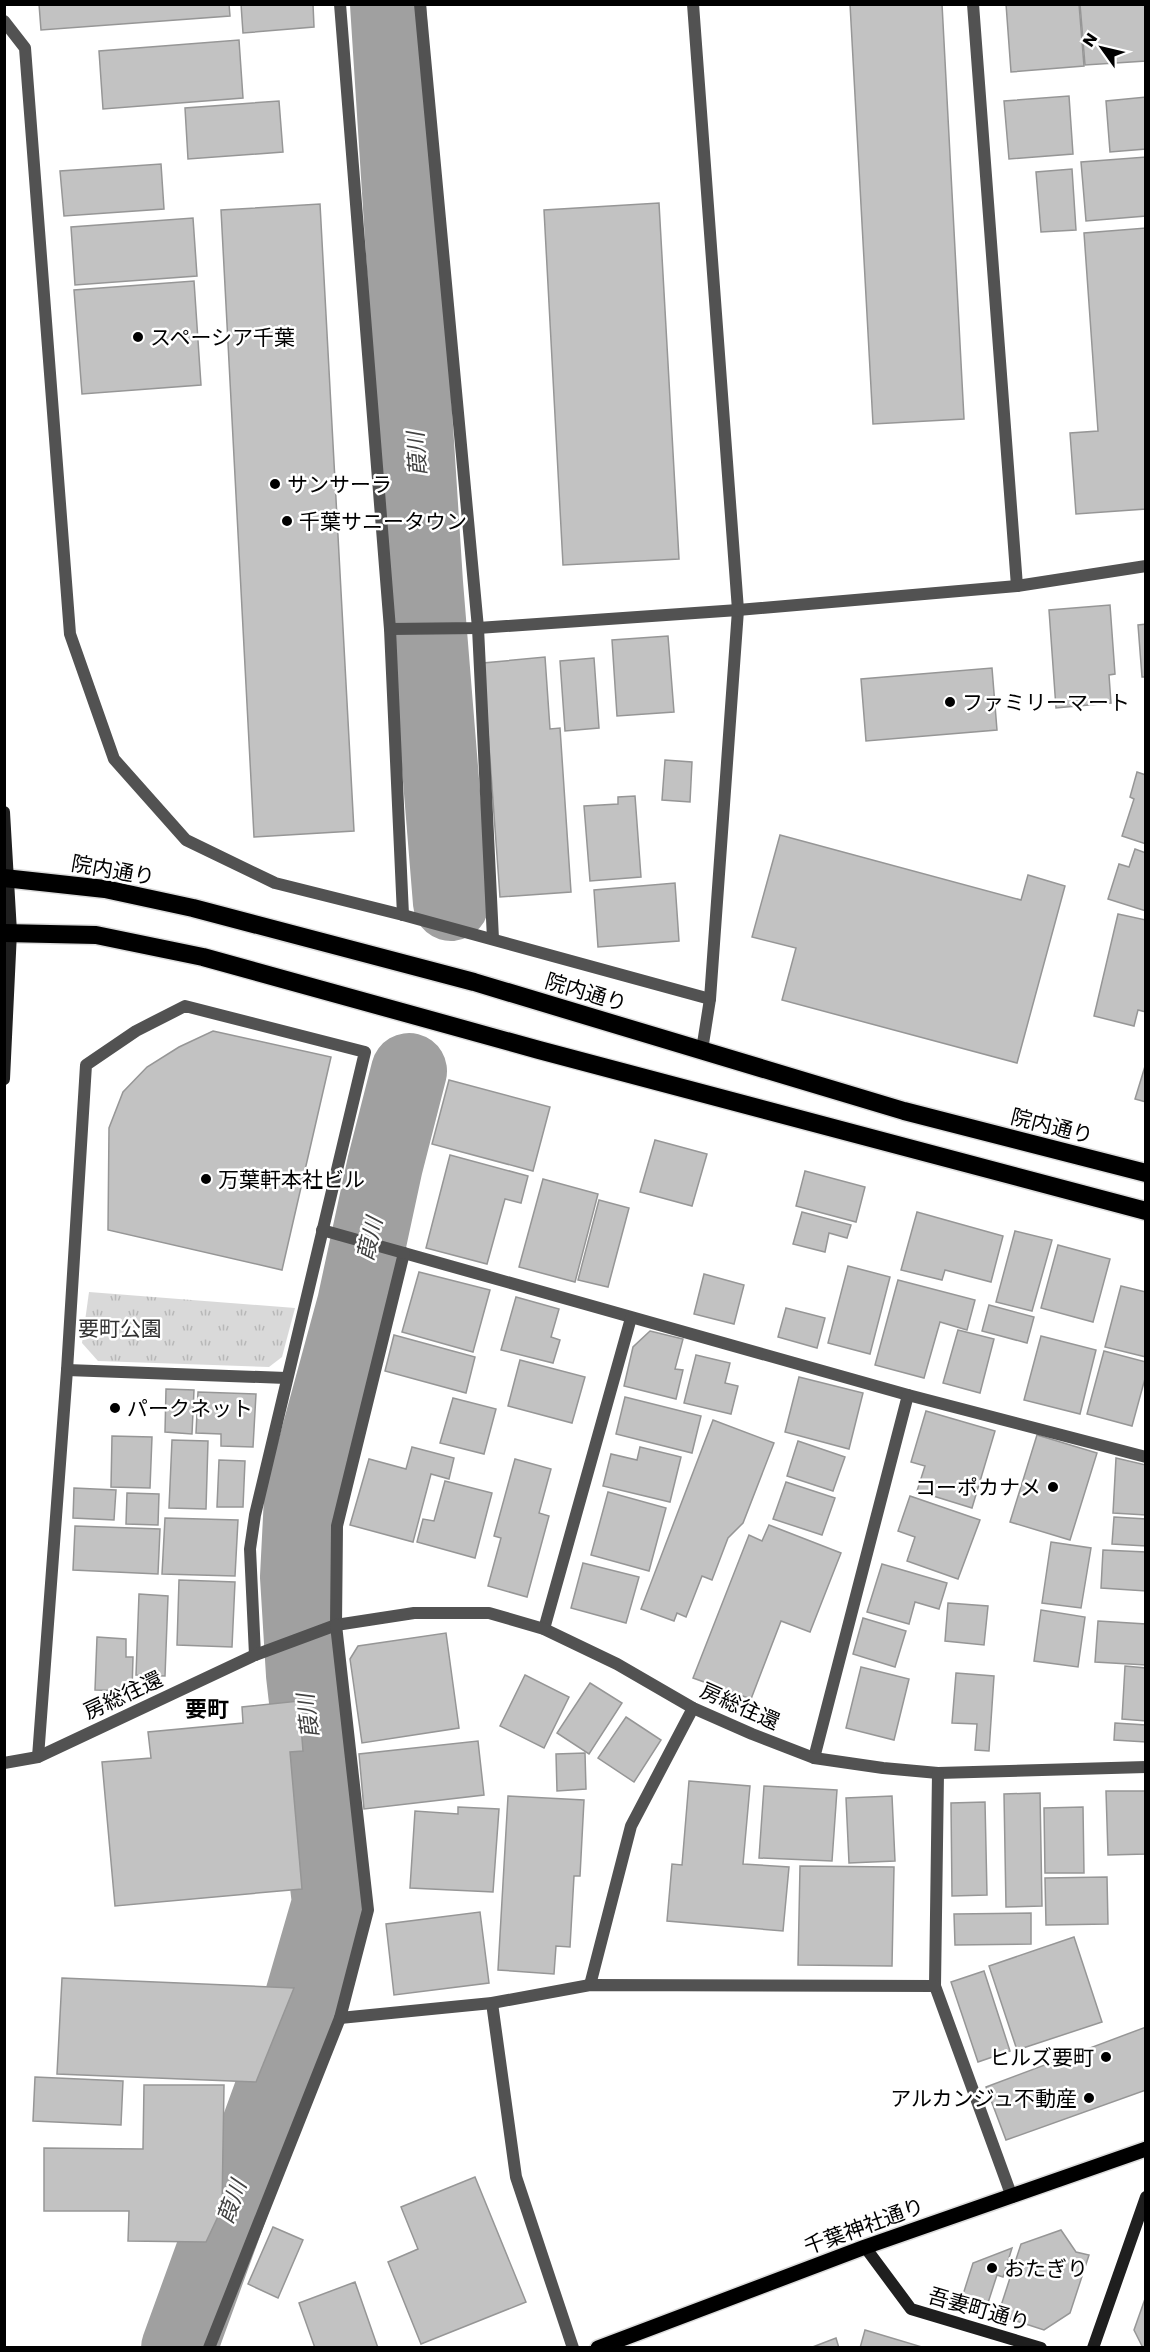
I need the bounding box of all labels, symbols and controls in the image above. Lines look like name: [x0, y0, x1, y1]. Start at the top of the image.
north arrow: [1072, 18, 1132, 78]
text: N: [1077, 28, 1103, 51]
place label: スペーシア千葉: [150, 323, 295, 352]
marker: スペーシア千葉: [131, 330, 145, 344]
water label: 葭川: [400, 429, 434, 477]
place label: サンサーラ: [287, 470, 392, 499]
marker: サンサーラ: [268, 477, 282, 491]
place label: 千葉サニータウン: [299, 507, 467, 536]
marker: 千葉サニータウン: [280, 514, 294, 528]
place label: ファミリーマート: [962, 688, 1130, 717]
marker: ファミリーマート: [943, 695, 957, 709]
street label: 院内通り: [69, 848, 157, 892]
street label: 院内通り: [542, 966, 630, 1018]
street label: 院内通り: [1008, 1102, 1096, 1150]
place label: 万葉軒本社ビル: [218, 1165, 365, 1194]
marker: 万葉軒本社ビル: [199, 1172, 213, 1186]
water label: 葭川: [350, 1212, 390, 1264]
park label: 要町公園: [78, 1314, 162, 1343]
place label: パークネット: [127, 1394, 253, 1423]
marker: パークネット: [108, 1401, 122, 1415]
place label: コーポカナメ: [915, 1473, 1041, 1502]
marker: コーポカナメ: [1046, 1480, 1060, 1494]
street label: 房総往還: [79, 1664, 167, 1726]
street label: 房総往還: [696, 1676, 784, 1736]
water label: 葭川: [290, 1690, 326, 1740]
district label: 要町: [185, 1694, 229, 1725]
place label: ヒルズ要町: [989, 2043, 1094, 2072]
marker: ヒルズ要町: [1099, 2050, 1113, 2064]
place label: アルカンジュ不動産: [890, 2084, 1077, 2113]
marker: アルカンジュ不動産: [1082, 2091, 1096, 2105]
water label: 葭川: [210, 2174, 255, 2228]
street label: 千葉神社通り: [800, 2191, 928, 2261]
place label: おたぎり: [1004, 2254, 1088, 2283]
marker: おたぎり: [985, 2261, 999, 2275]
street label: 吾妻町通り: [925, 2281, 1033, 2337]

